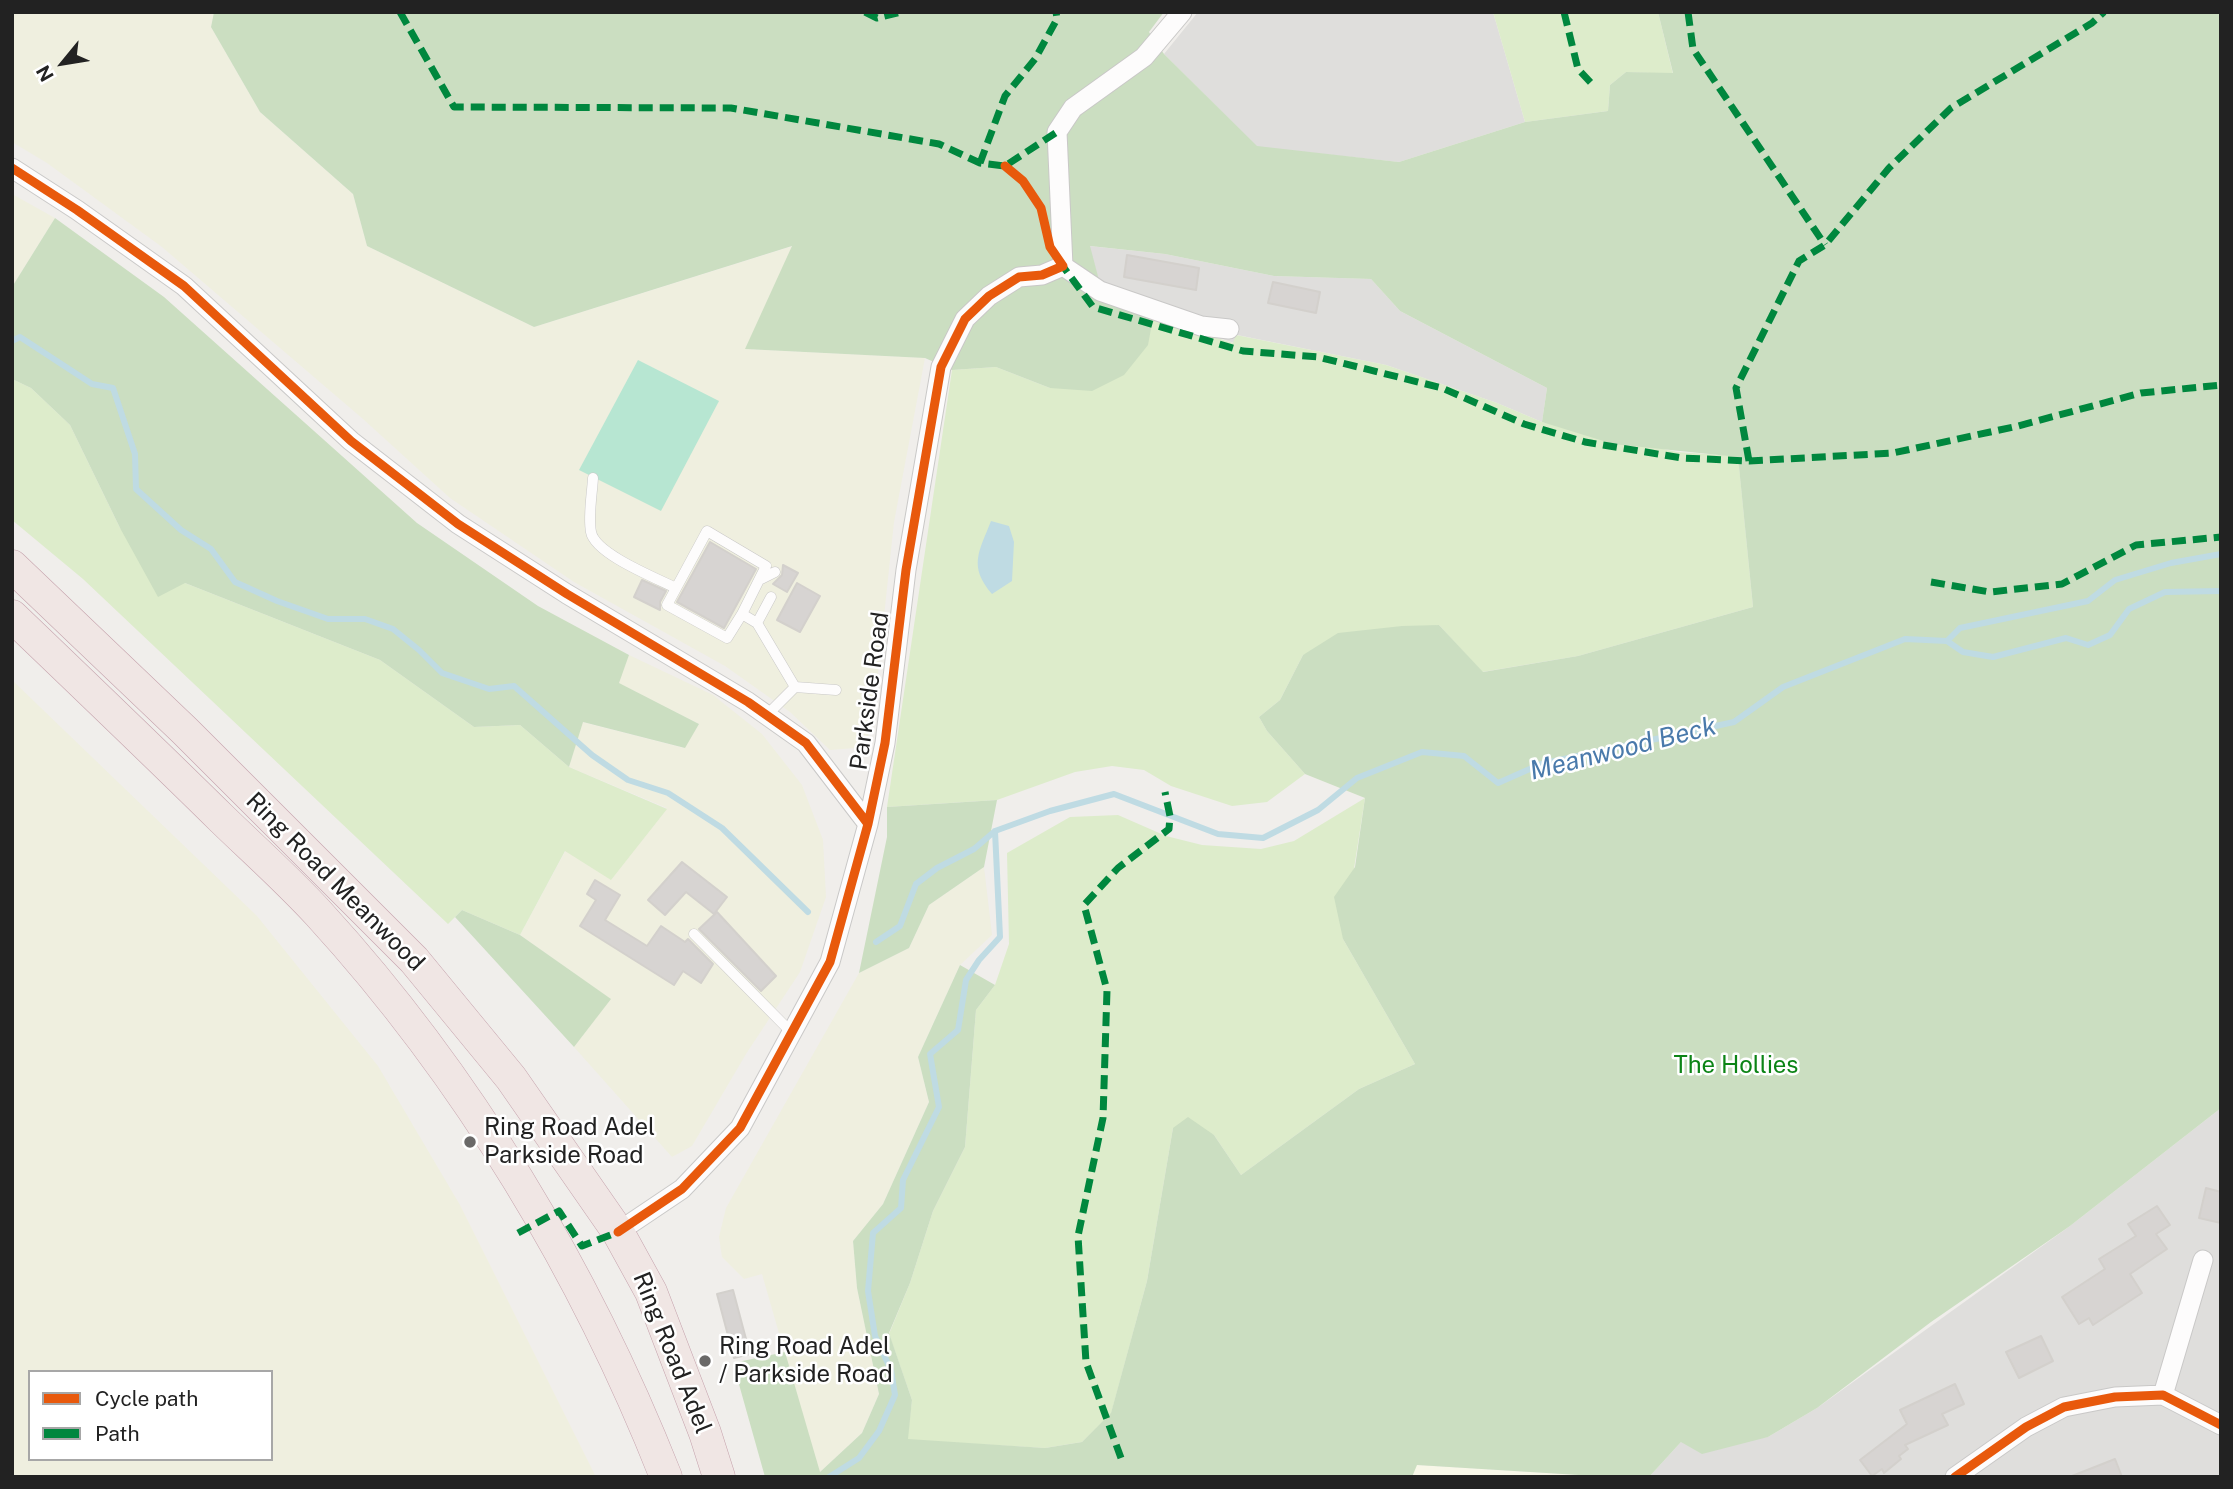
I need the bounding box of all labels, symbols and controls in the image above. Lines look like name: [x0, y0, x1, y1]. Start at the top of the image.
north arrow: [28, 28, 98, 98]
text: N: [32, 62, 58, 85]
street label: Parkside Road: [845, 610, 895, 772]
water label: Meanwood Beck: [1527, 711, 1719, 787]
street label: Ring Road Meanwood: [240, 787, 430, 977]
park label: The Hollies: [1674, 1052, 1798, 1080]
place label: Ring Road Adel Parkside Road: [484, 1114, 655, 1170]
marker: Ring Road Adel Parkside Road: [462, 1134, 478, 1150]
street label: Ring Road Adel: [627, 1268, 717, 1438]
place label: Ring Road Adel / Parkside Road: [719, 1333, 893, 1389]
marker: Ring Road Adel / Parkside Road: [697, 1353, 713, 1369]
legend: [28, 1370, 273, 1461]
text: Cycle path: [95, 1386, 198, 1411]
text: Path: [95, 1421, 140, 1446]

